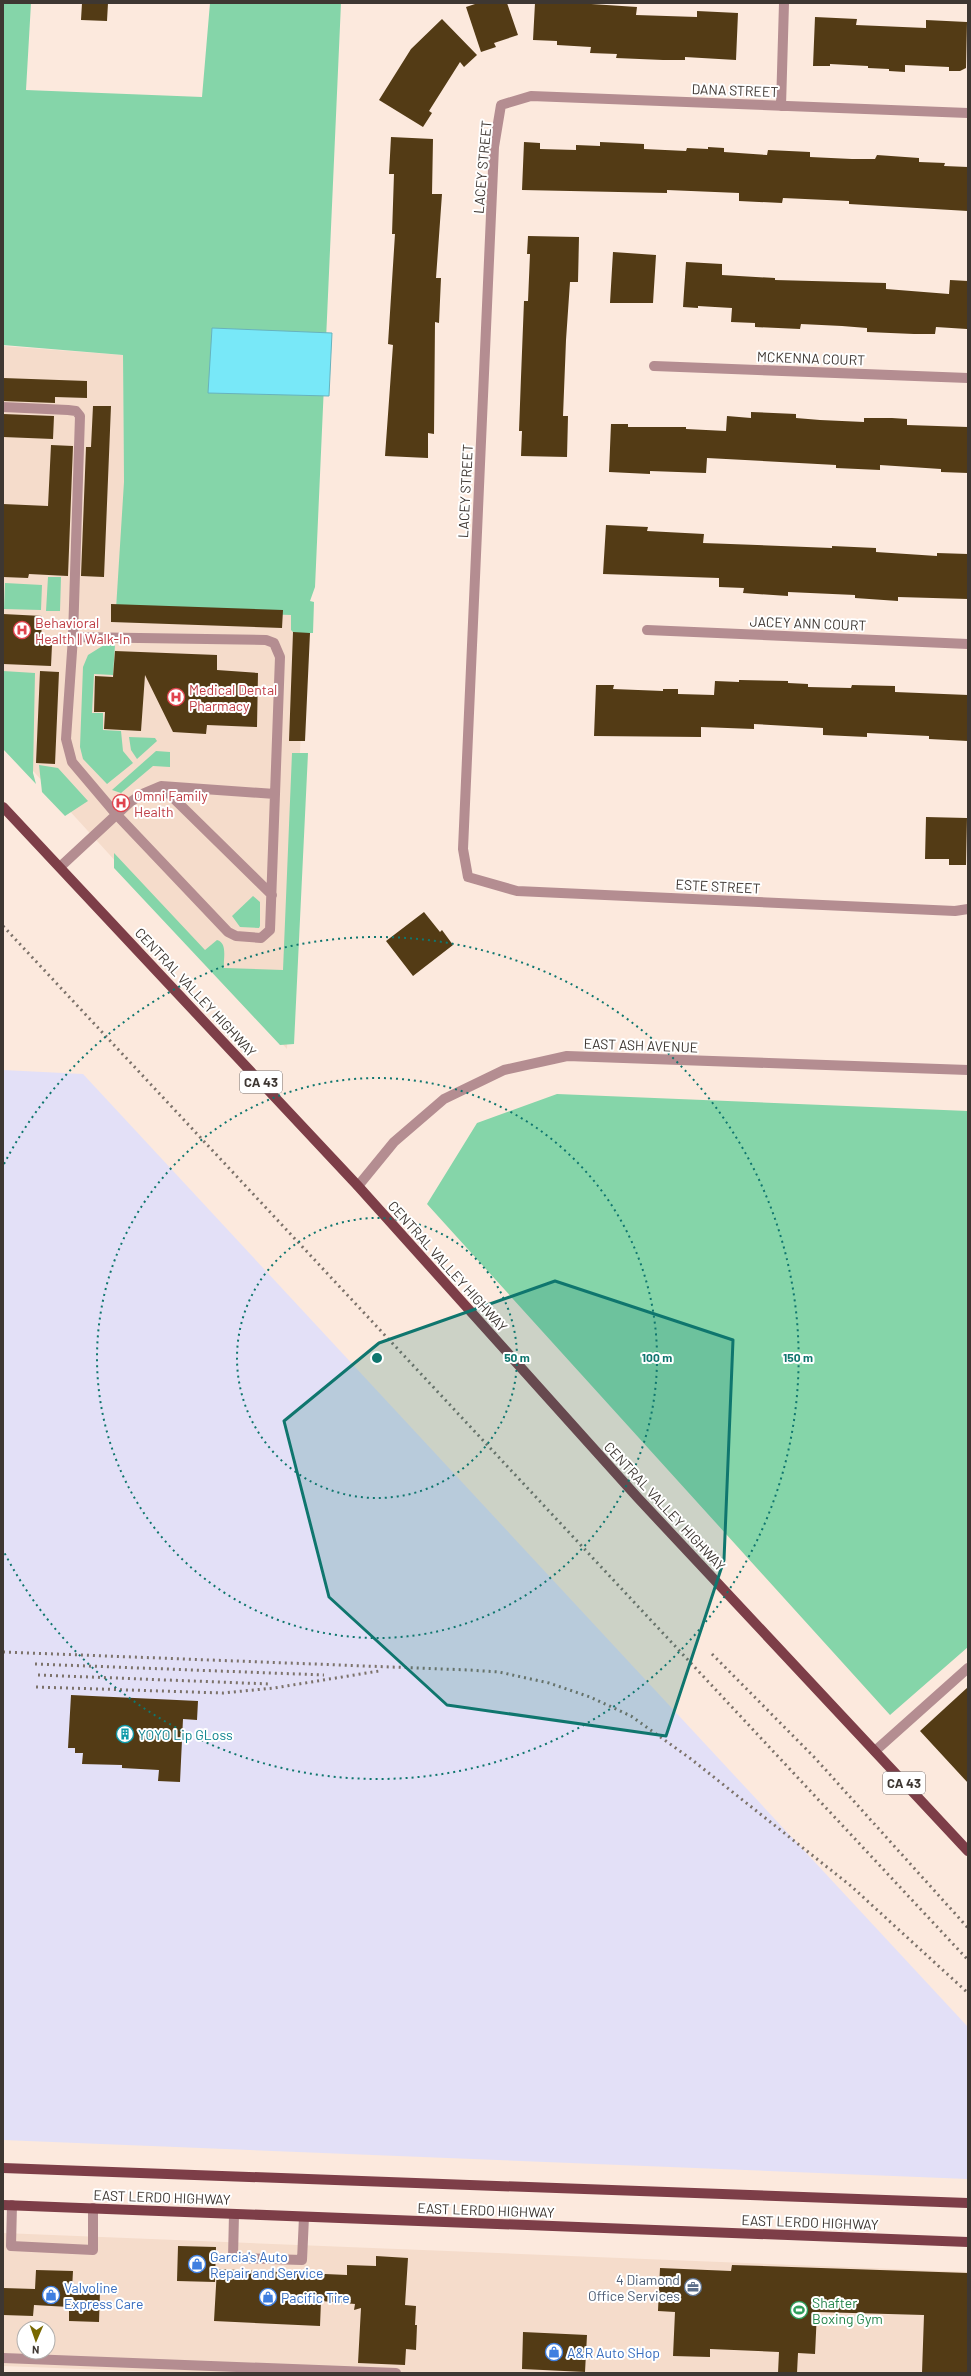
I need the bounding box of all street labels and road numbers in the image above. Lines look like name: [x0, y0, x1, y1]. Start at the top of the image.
street label: DANA STREET: [691, 80, 779, 100]
street label: LACEY STREET: [469, 119, 495, 215]
street label: MCKENNA COURT: [757, 348, 865, 368]
street label: LACEY STREET: [454, 444, 476, 538]
street label: JACEY ANN COURT: [749, 612, 867, 634]
street label: ESTE STREET: [675, 875, 761, 897]
street label: CENTRAL VALLEY HIGHWAY: [132, 924, 260, 1060]
street label: EAST ASH AVENUE: [583, 1035, 699, 1055]
road number: CA 43: [240, 1071, 282, 1093]
street label: CENTRAL VALLEY HIGHWAY: [385, 1197, 511, 1335]
street label: CENTRAL VALLEY HIGHWAY: [601, 1438, 729, 1574]
road number: CA 43: [883, 1772, 925, 1794]
street label: EAST LERDO HIGHWAY: [93, 2186, 231, 2208]
street label: EAST LERDO HIGHWAY: [417, 2199, 555, 2221]
street label: EAST LERDO HIGHWAY: [741, 2211, 879, 2233]

